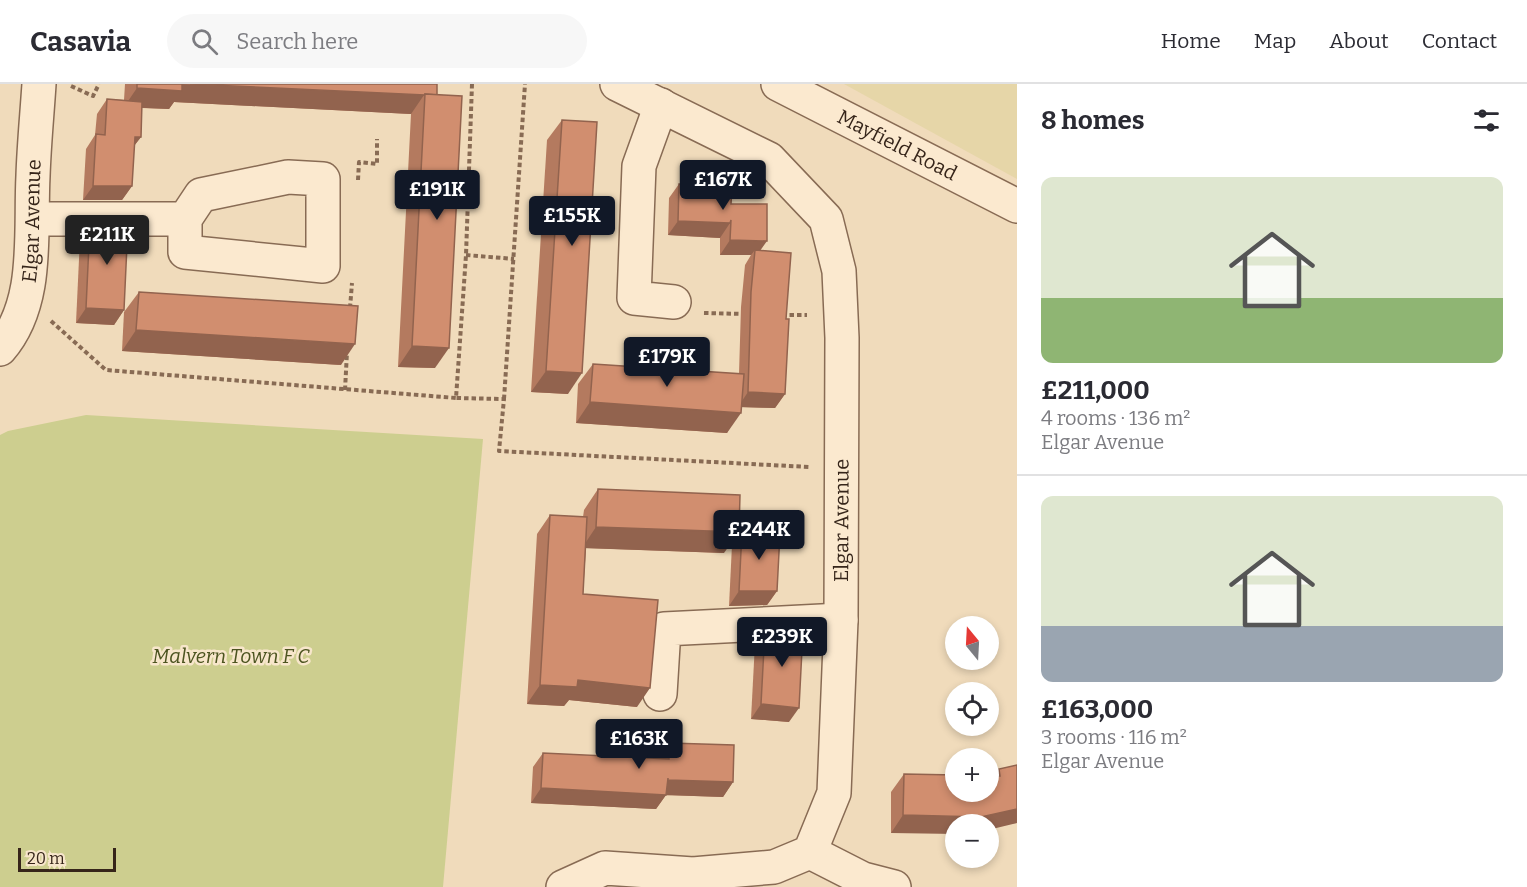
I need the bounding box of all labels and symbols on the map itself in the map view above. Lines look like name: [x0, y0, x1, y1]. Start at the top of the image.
street label: Mayfield Road: [834, 104, 961, 185]
street label: Elgar Avenue: [17, 159, 46, 284]
pin: £167K: [681, 160, 765, 211]
pin: £191K: [395, 170, 479, 221]
pin: £155K: [530, 196, 614, 247]
pin: £211K: [65, 215, 149, 266]
pin: £179K: [625, 337, 709, 388]
street label: Elgar Avenue: [829, 459, 854, 582]
pin: £244K: [717, 510, 801, 561]
north arrow: [945, 616, 999, 670]
pin: £239K: [740, 617, 824, 668]
park label: Malvern Town F C: [152, 644, 310, 668]
pin: £163K: [597, 719, 681, 770]
scale bar: [18, 845, 116, 872]

